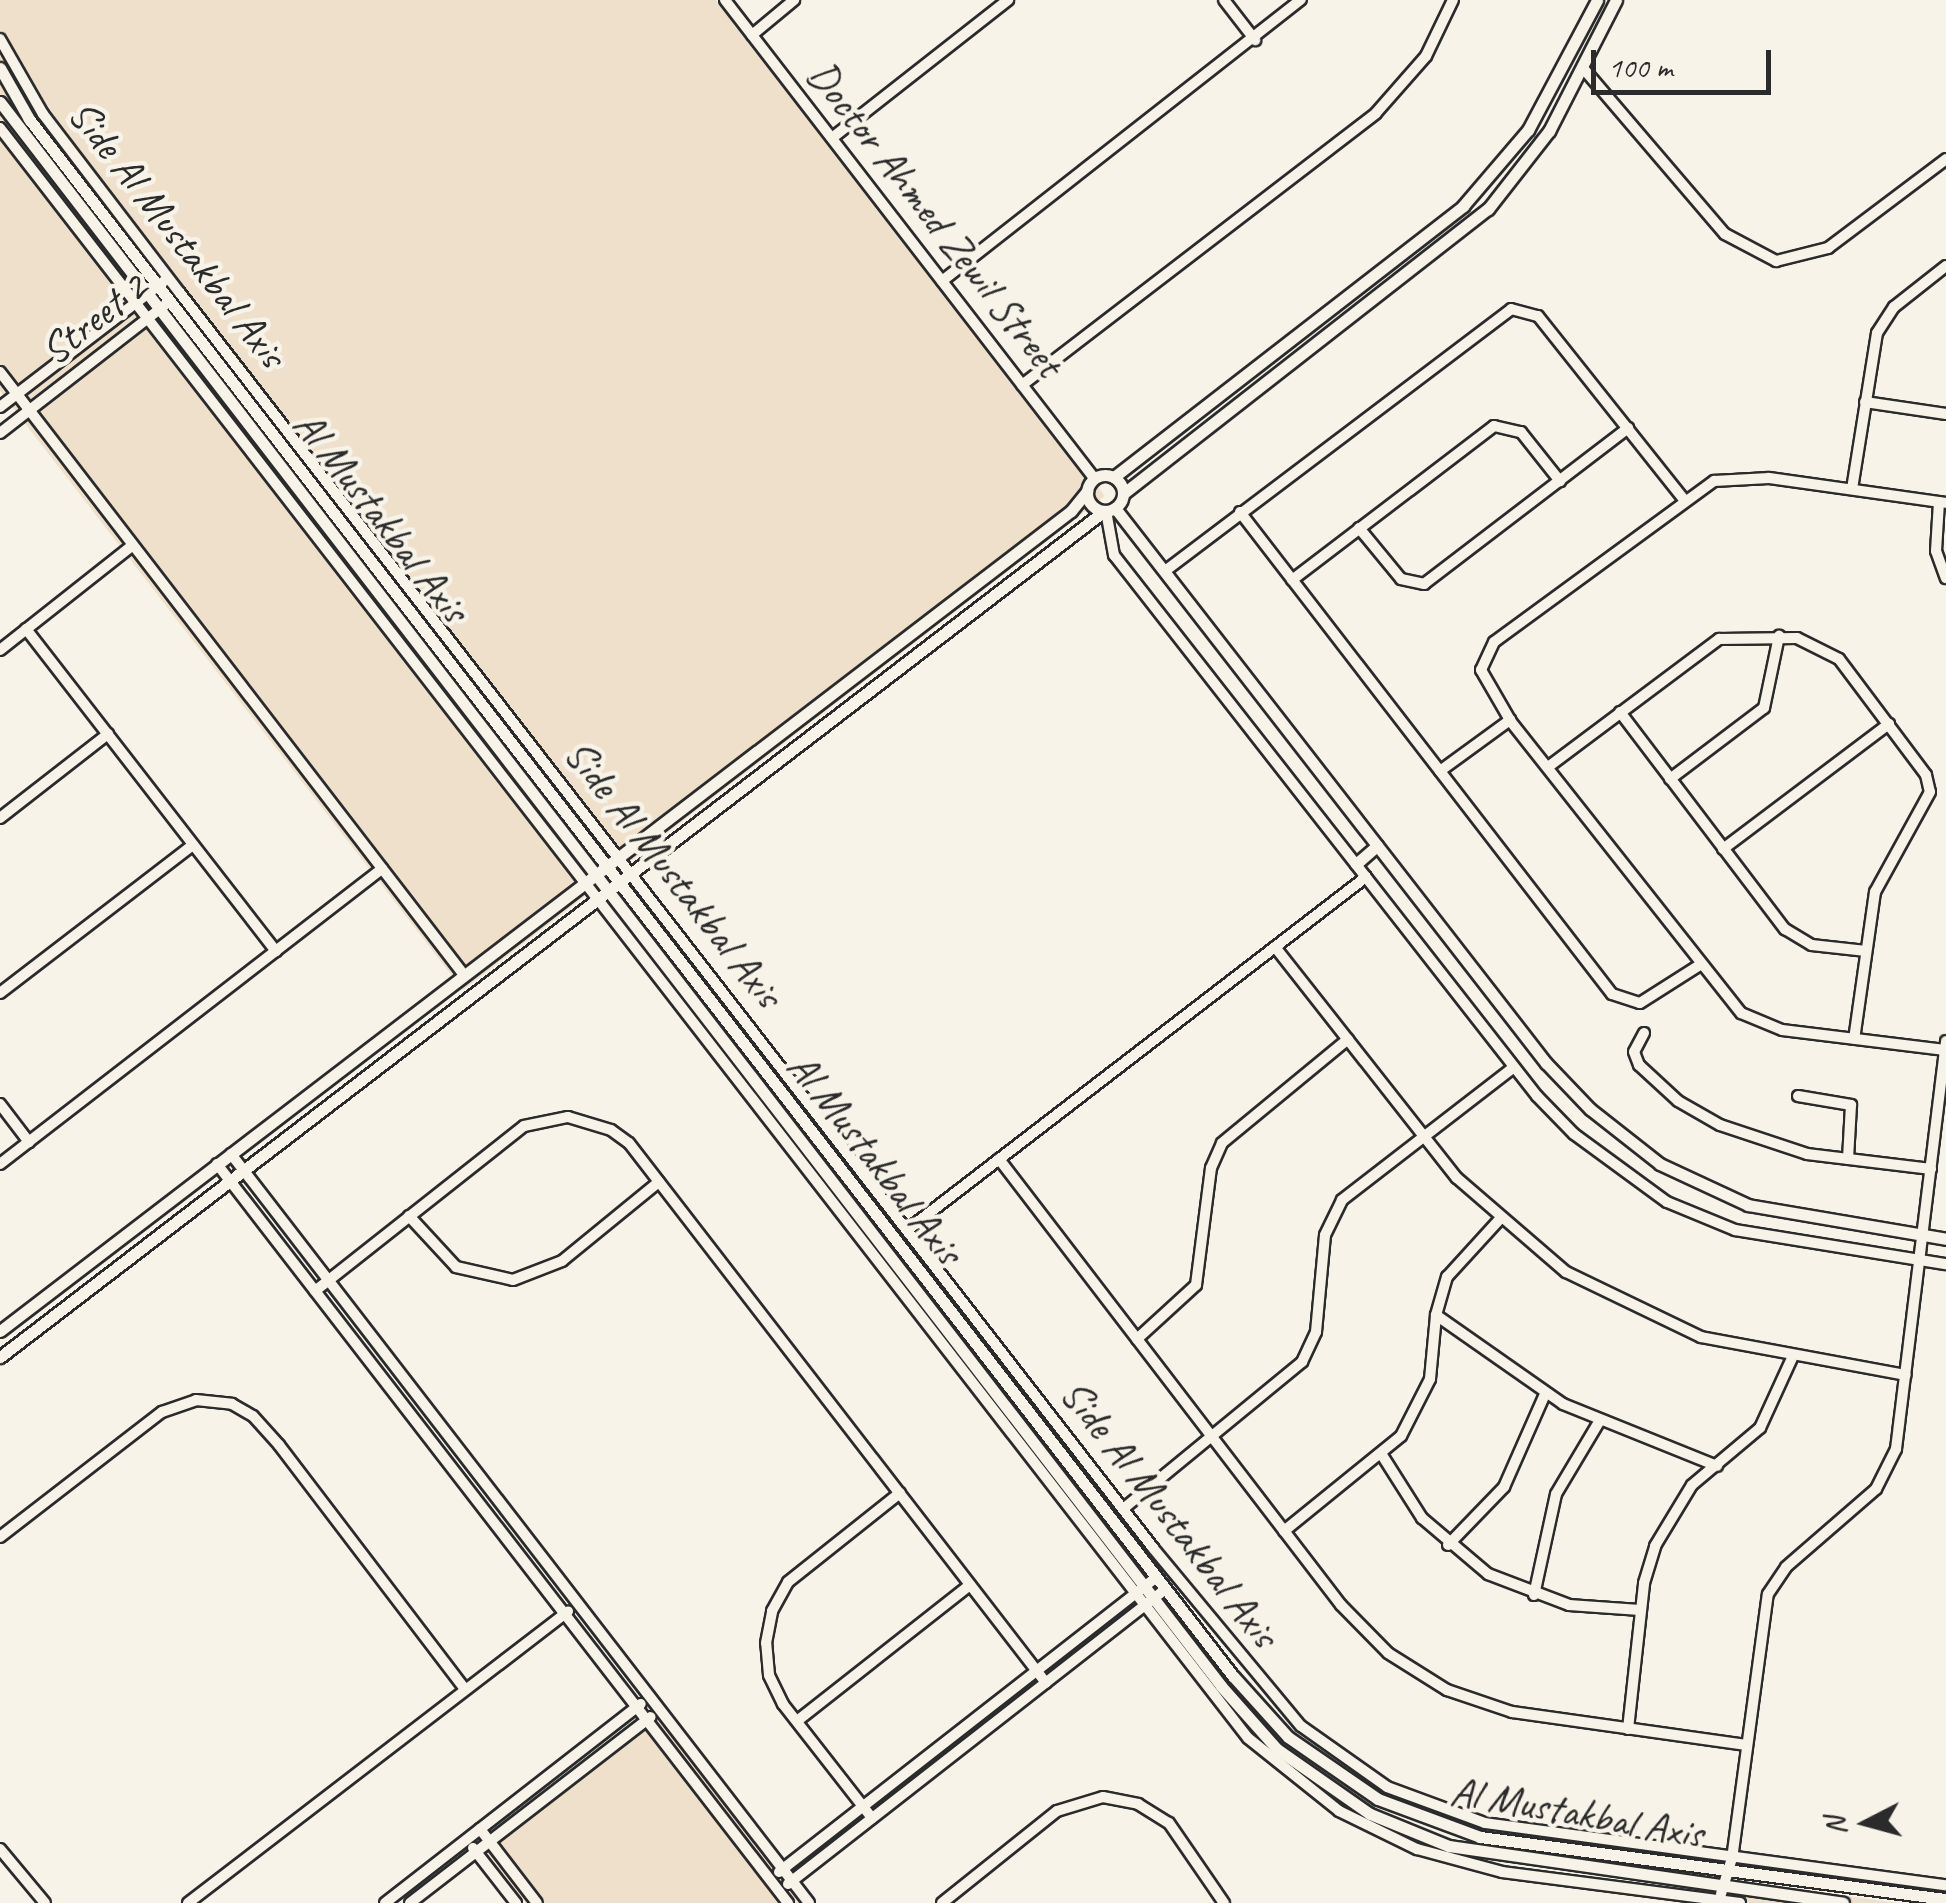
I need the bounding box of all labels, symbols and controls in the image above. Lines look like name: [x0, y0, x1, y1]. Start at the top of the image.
scale bar: [1596, 30, 1776, 92]
text: 100 m: [1608, 48, 1673, 86]
street label: Doctor Ahmed Zewil Street: [796, 51, 1074, 387]
street label: Side Al Mustakbal Axis: [57, 91, 297, 377]
street label: Street 2: [31, 262, 157, 376]
street label: Al Mustakbal Axis: [283, 401, 479, 633]
street label: Side Al Mustakbal Axis: [553, 731, 793, 1017]
street label: Al Mustakbal Axis: [777, 1043, 973, 1275]
street label: Side Al Mustakbal Axis: [1049, 1371, 1289, 1657]
street label: Al Mustakbal Axis: [1447, 1766, 1707, 1860]
north arrow: [1816, 1773, 1916, 1873]
text: N: [1817, 1816, 1854, 1837]

